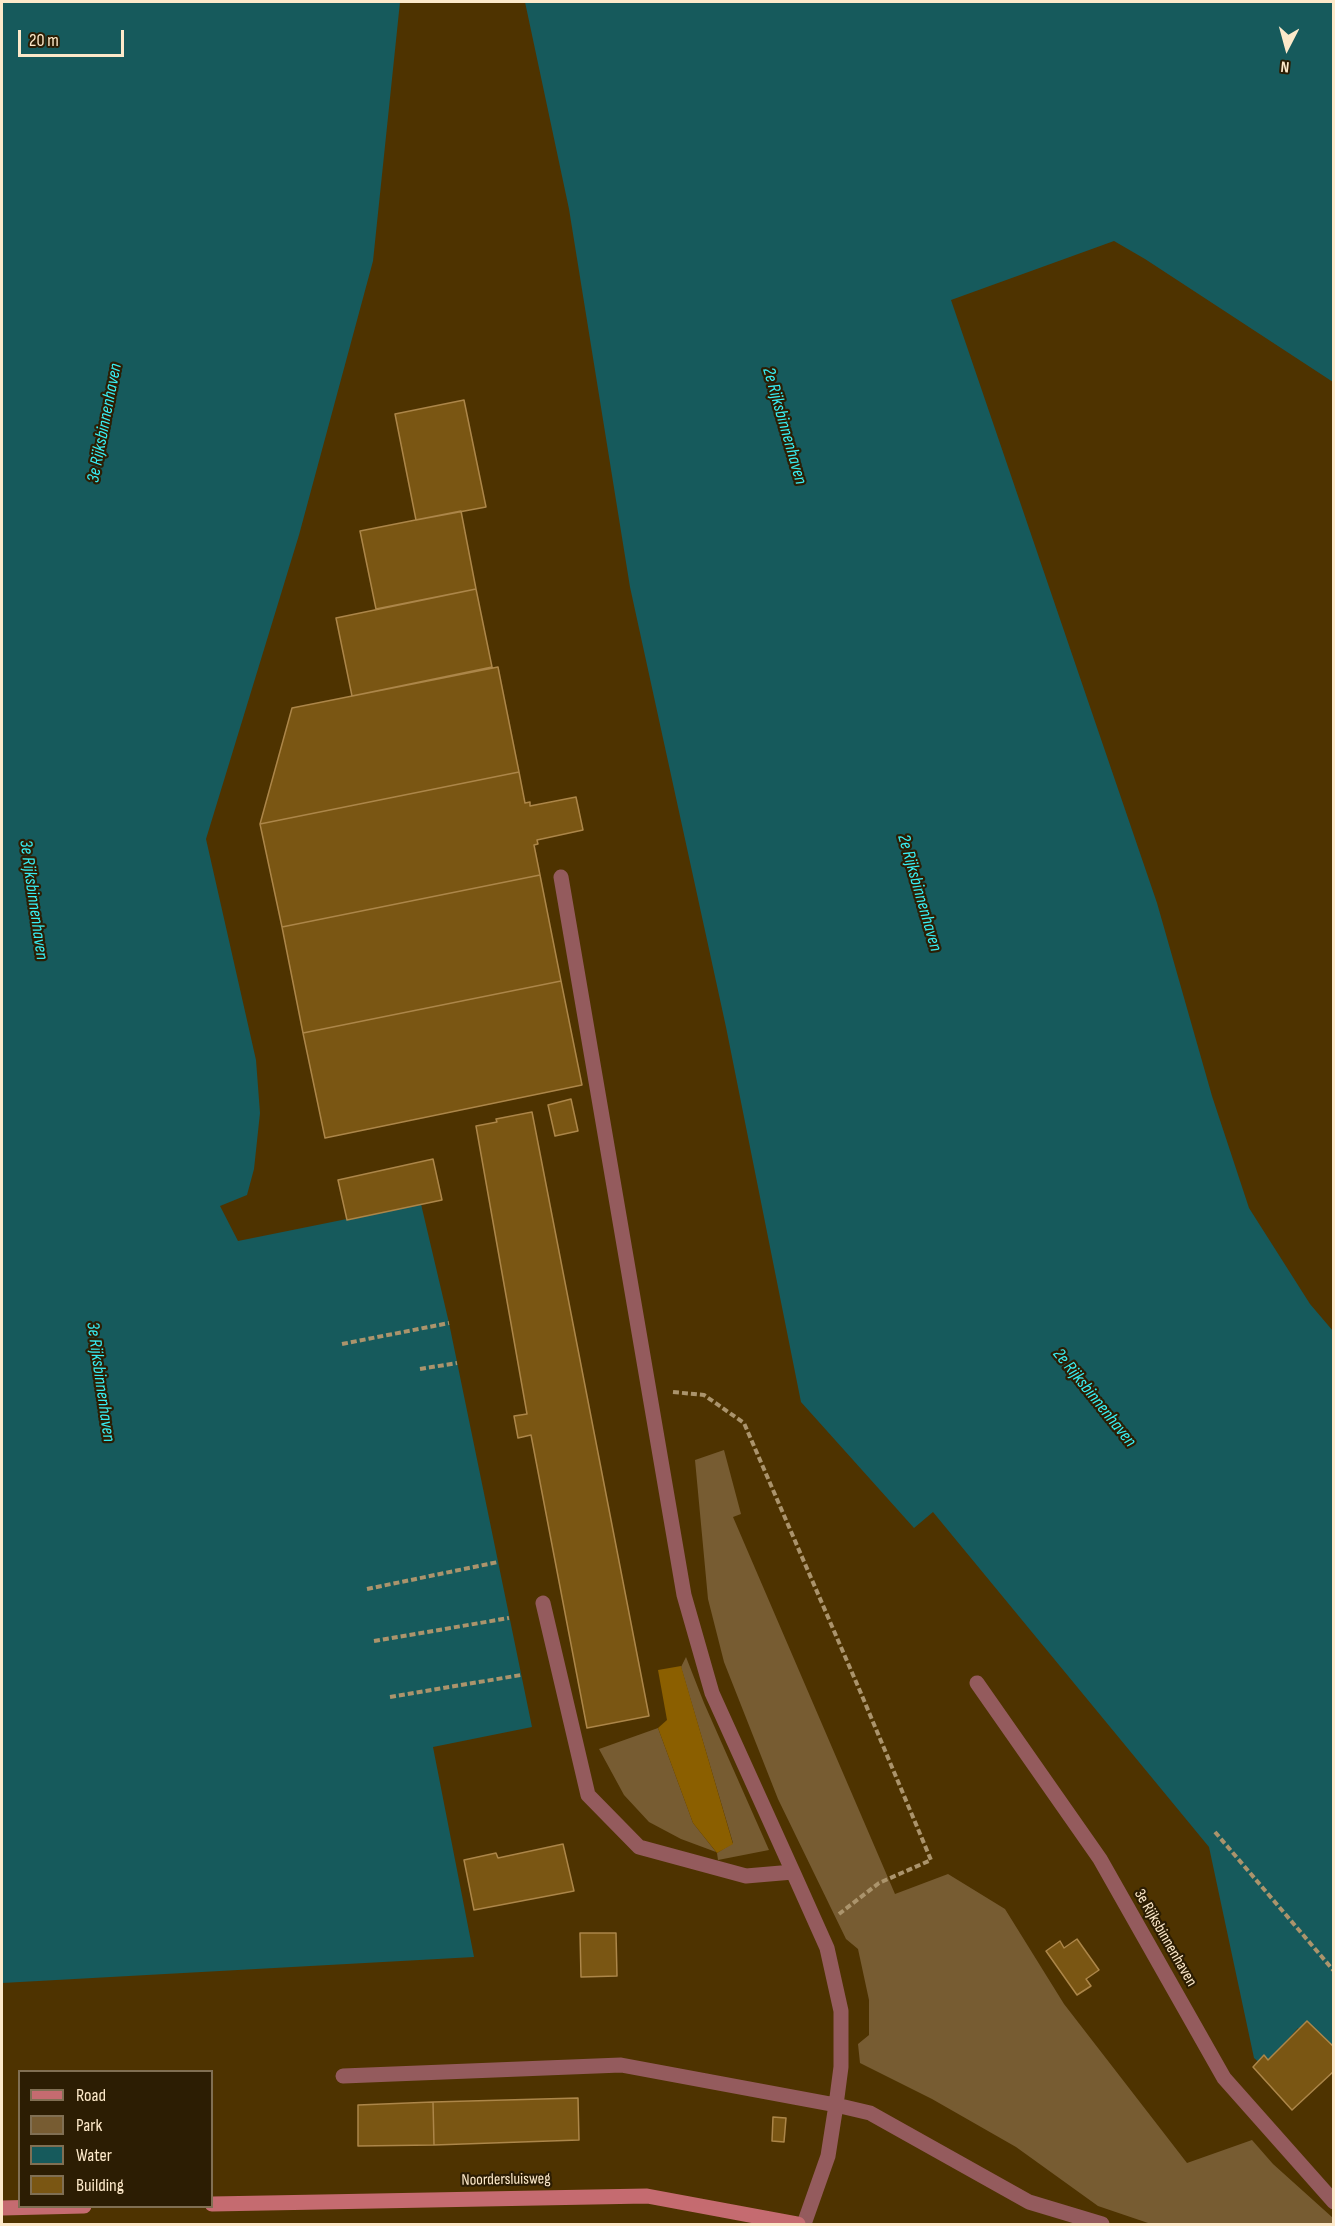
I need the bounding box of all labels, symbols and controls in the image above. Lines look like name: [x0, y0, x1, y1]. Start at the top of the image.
scale bar: [21, 18, 128, 56]
north arrow: [1257, 18, 1317, 78]
text: 20 m: [29, 30, 59, 51]
text: N: [1280, 57, 1290, 76]
water label: 3e Rijksbinnenhaven: [83, 362, 127, 484]
water label: 2e Rijksbinnenhaven: [757, 365, 811, 487]
water label: 2e Rijksbinnenhaven: [892, 832, 946, 954]
water label: 3e Rijksbinnenhaven: [14, 839, 52, 961]
water label: 3e Rijksbinnenhaven: [81, 1321, 119, 1443]
water label: 2e Rijksbinnenhaven: [1048, 1344, 1140, 1452]
street label: 3e Rijksbinnenhaven: [1129, 1886, 1201, 1990]
legend: [18, 2070, 213, 2208]
text: Road: [76, 2085, 106, 2106]
text: Park: [76, 2115, 102, 2136]
text: Water: [76, 2145, 112, 2166]
street label: Noordersluisweg: [461, 2170, 551, 2190]
text: Building: [76, 2175, 124, 2196]

